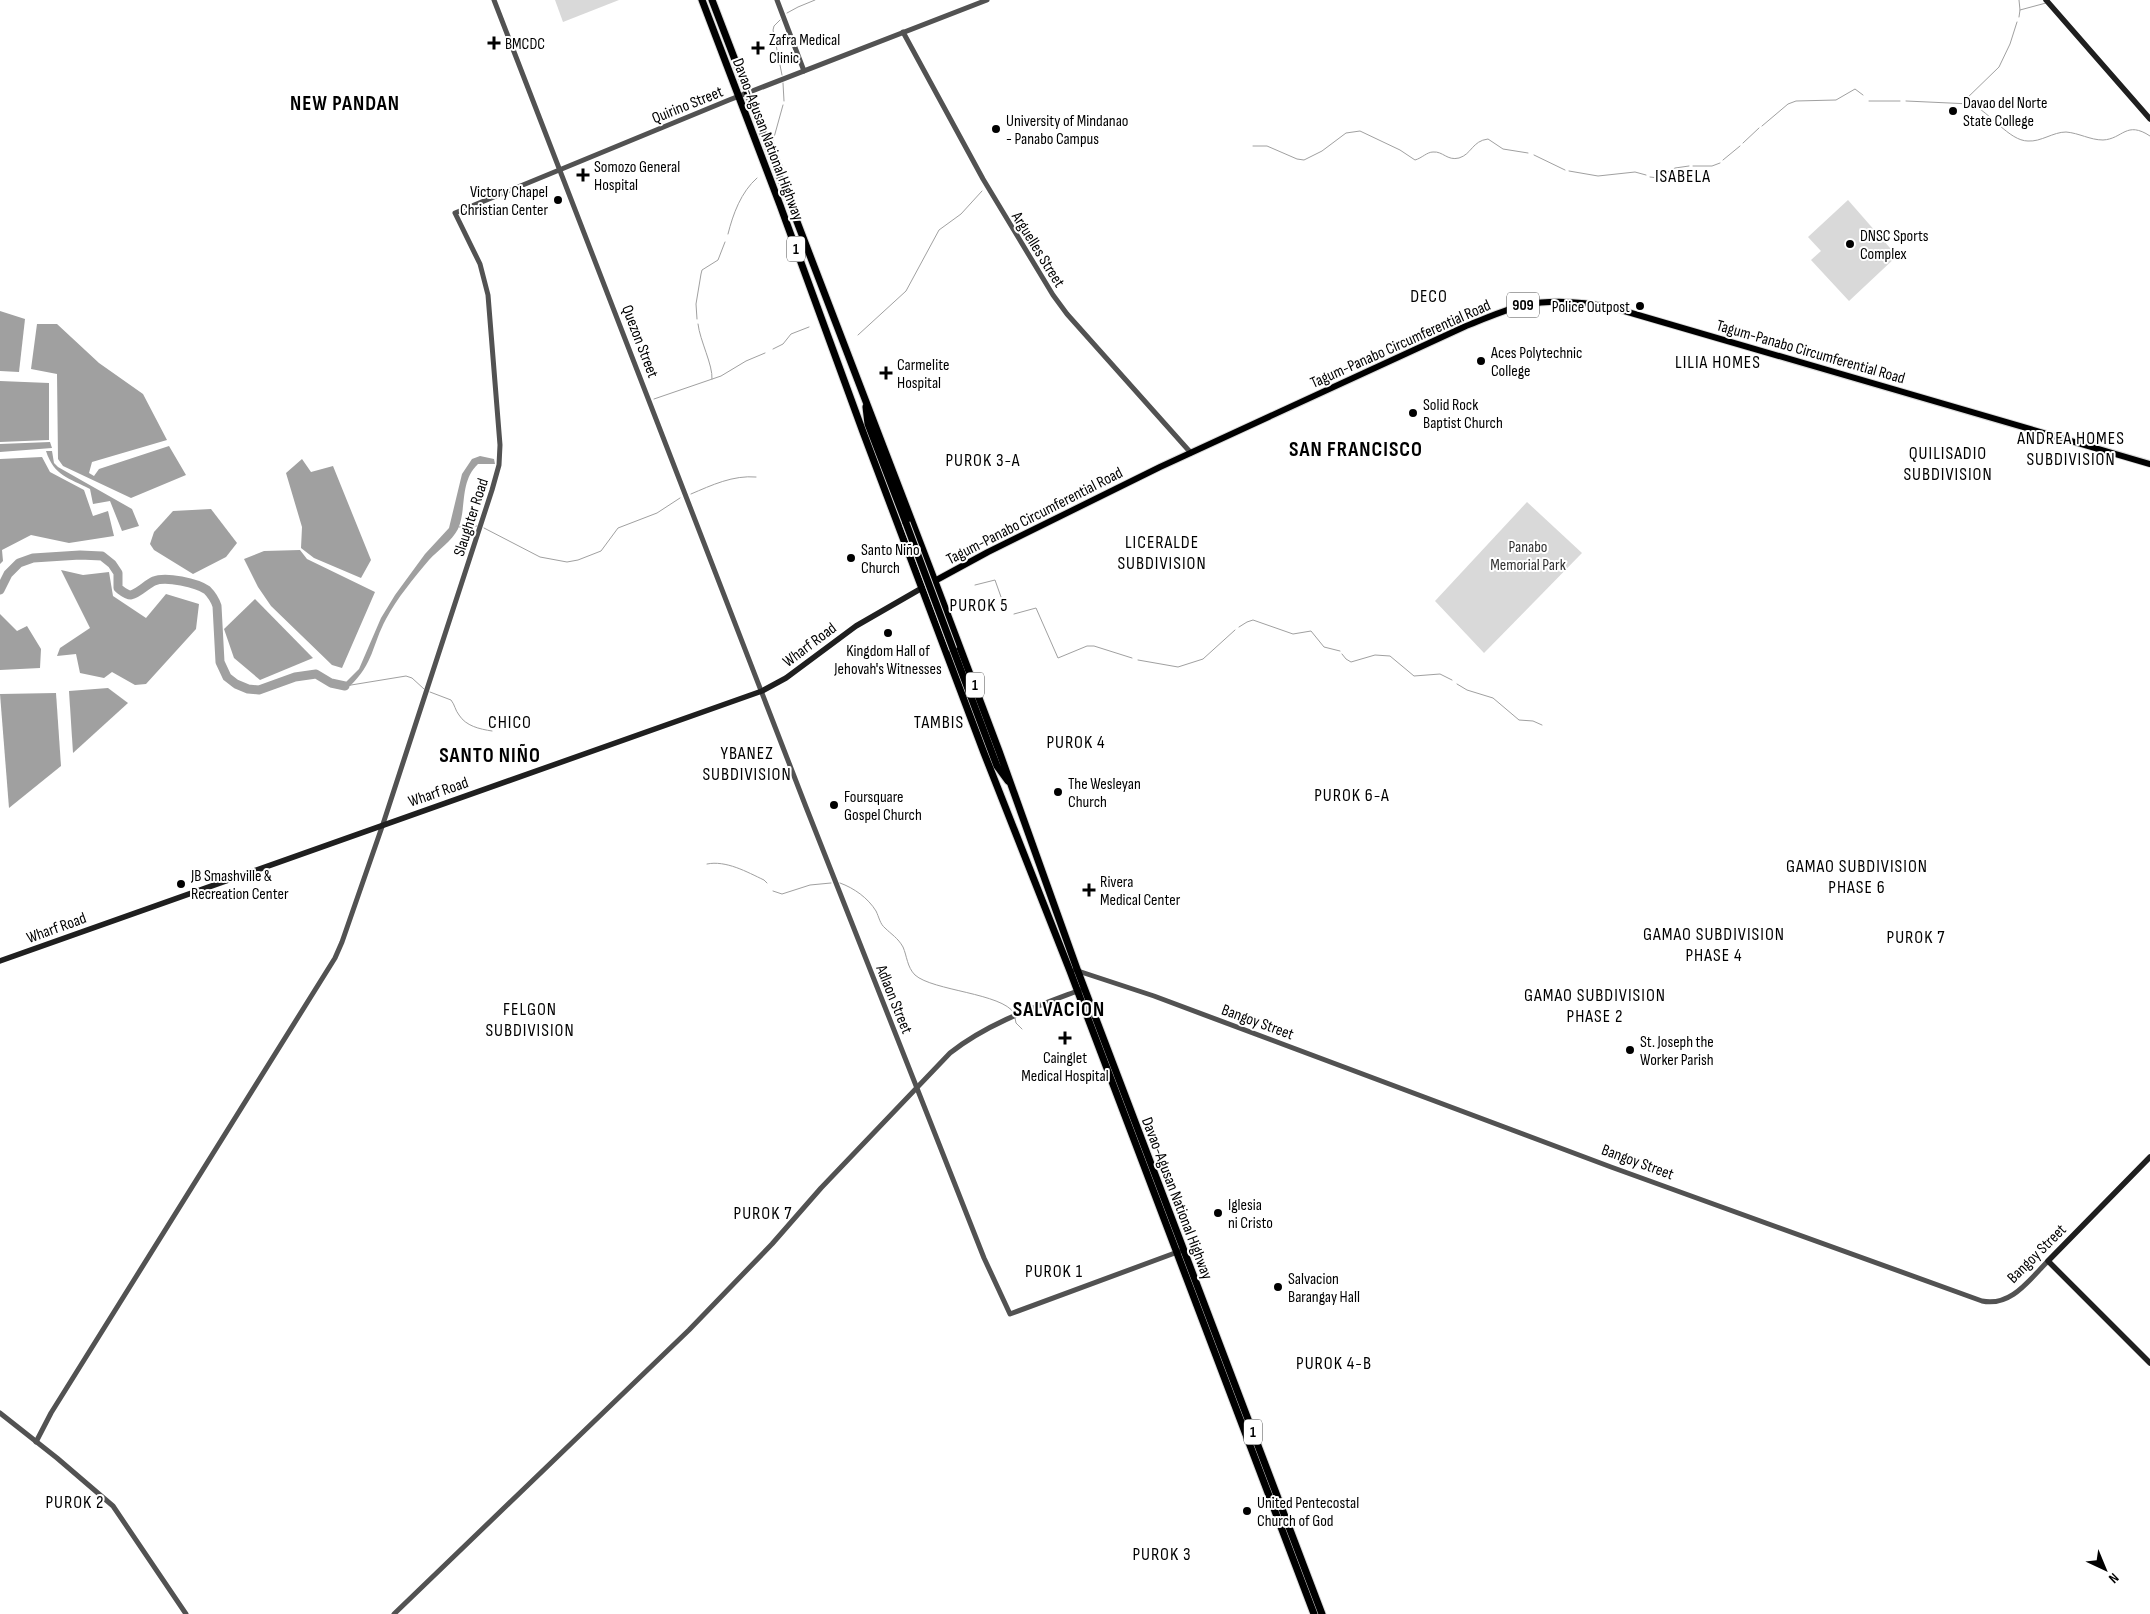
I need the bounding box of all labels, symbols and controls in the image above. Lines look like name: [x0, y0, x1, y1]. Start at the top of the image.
place label: Zafra Medical Clinic: [769, 31, 840, 68]
place label: BMCDC: [505, 35, 545, 54]
marker: BMCDC: [487, 36, 501, 50]
marker: Zafra Medical Clinic: [751, 41, 765, 55]
street label: Davao-Agusan National Highway: [728, 56, 807, 223]
street label: Quirino Street: [649, 83, 726, 128]
district label: NEW PANDAN: [290, 91, 400, 116]
place label: Davao del Norte State College: [1963, 94, 2048, 131]
marker: Davao del Norte State College: [1947, 105, 1959, 117]
place label: University of Mindanao - Panabo Campus: [1006, 112, 1129, 149]
marker: University of Mindanao - Panabo Campus: [990, 123, 1002, 135]
place label: Somozo General Hospital: [594, 158, 680, 195]
district label: ISABELA: [1655, 166, 1711, 187]
marker: Somozo General Hospital: [576, 168, 590, 182]
place label: Victory Chapel Christian Center: [460, 183, 548, 220]
marker: Victory Chapel Christian Center: [552, 194, 564, 206]
street label: Arguelles Street: [1007, 208, 1068, 291]
place label: DNSC Sports Complex: [1860, 227, 1929, 264]
road number: 1: [787, 236, 805, 262]
marker: DNSC Sports Complex: [1844, 238, 1856, 250]
district label: DECO: [1410, 286, 1448, 307]
road number: 909: [1507, 292, 1539, 318]
street label: Tagum-Panabo Circumferential Road: [1307, 296, 1494, 393]
place label: Police Outpost: [1552, 298, 1630, 317]
marker: Police Outpost: [1634, 300, 1646, 312]
street label: Quezon Street: [617, 303, 662, 381]
street label: Tagum-Panabo Circumferential Road: [1714, 316, 1907, 389]
place label: Aces Polytechnic College: [1490, 344, 1582, 381]
district label: LILIA HOMES: [1675, 352, 1761, 373]
marker: Aces Polytechnic College: [1475, 355, 1487, 367]
place label: Carmelite Hospital: [897, 356, 949, 393]
marker: Carmelite Hospital: [879, 366, 893, 380]
place label: Solid Rock Baptist Church: [1423, 396, 1503, 433]
marker: Solid Rock Baptist Church: [1407, 407, 1419, 419]
district label: ANDREA HOMES SUBDIVISION: [2016, 428, 2125, 470]
district label: SAN FRANCISCO: [1289, 437, 1423, 462]
district label: QUILISADIO SUBDIVISION: [1903, 443, 1993, 485]
district label: PUROK 3-A: [945, 450, 1021, 471]
street label: Tagum-Panabo Circumferential Road: [943, 464, 1126, 569]
street label: Slaughter Road: [450, 476, 493, 559]
district label: LICERALDE SUBDIVISION: [1117, 532, 1207, 574]
park label: Panabo Memorial Park: [1490, 538, 1566, 575]
place label: Santo Niño Church: [861, 541, 920, 578]
marker: Santo Niño Church: [845, 552, 857, 564]
district label: PUROK 5: [950, 595, 1008, 616]
street label: Wharf Road: [779, 619, 840, 671]
marker: Kingdom Hall of Jehovah's Witnesses: [882, 627, 894, 639]
place label: Kingdom Hall of Jehovah's Witnesses: [833, 642, 942, 679]
road number: 1: [966, 672, 984, 698]
district label: CHICO: [488, 712, 532, 733]
district label: TAMBIS: [914, 712, 964, 733]
district label: PUROK 4: [1046, 732, 1106, 753]
district label: SANTO NIÑO: [439, 743, 541, 768]
district label: YBANEZ SUBDIVISION: [702, 743, 792, 785]
street label: Wharf Road: [406, 773, 471, 812]
place label: The Wesleyan Church: [1068, 775, 1141, 812]
district label: PUROK 6-A: [1314, 785, 1390, 806]
marker: The Wesleyan Church: [1052, 786, 1064, 798]
place label: Foursquare Gospel Church: [844, 788, 922, 825]
marker: Foursquare Gospel Church: [828, 799, 840, 811]
district label: GAMAO SUBDIVISION PHASE 6: [1786, 856, 1928, 898]
place label: JB Smashville & Recreation Center: [190, 867, 289, 904]
place label: Rivera Medical Center: [1100, 873, 1181, 910]
marker: JB Smashville & Recreation Center: [175, 878, 187, 890]
marker: Rivera Medical Center: [1082, 883, 1096, 897]
street label: Wharf Road: [24, 909, 89, 948]
district label: GAMAO SUBDIVISION PHASE 4: [1643, 924, 1785, 966]
district label: PUROK 7: [1887, 927, 1945, 948]
street label: Adlaon Street: [871, 962, 916, 1037]
district label: GAMAO SUBDIVISION PHASE 2: [1524, 985, 1666, 1027]
district label: SALVACION: [1013, 997, 1105, 1022]
district label: FELGON SUBDIVISION: [485, 999, 575, 1041]
street label: Bangoy Street: [1219, 1001, 1296, 1044]
marker: Cainglet Medical Hospital: [1058, 1031, 1072, 1045]
place label: St. Joseph the Worker Parish: [1640, 1033, 1714, 1070]
marker: St. Joseph the Worker Parish: [1624, 1044, 1636, 1056]
place label: Cainglet Medical Hospital: [1021, 1049, 1109, 1086]
street label: Davao-Agusan National Highway: [1137, 1115, 1216, 1282]
street label: Bangoy Street: [1599, 1141, 1676, 1184]
place label: Iglesia ni Cristo: [1228, 1196, 1273, 1233]
district label: PUROK 7: [734, 1203, 792, 1224]
marker: Iglesia ni Cristo: [1212, 1207, 1224, 1219]
street label: Bangoy Street: [2004, 1221, 2071, 1287]
district label: PUROK 1: [1025, 1261, 1083, 1282]
place label: Salvacion Barangay Hall: [1288, 1270, 1360, 1307]
marker: Salvacion Barangay Hall: [1272, 1281, 1284, 1293]
district label: PUROK 4-B: [1296, 1353, 1372, 1374]
road number: 1: [1244, 1420, 1262, 1444]
district label: PUROK 2: [45, 1492, 105, 1513]
place label: United Pentecostal Church of God: [1257, 1494, 1359, 1531]
marker: United Pentecostal Church of God: [1241, 1505, 1253, 1517]
district label: PUROK 3: [1132, 1544, 1192, 1565]
north arrow: [2080, 1544, 2130, 1594]
text: N: [2105, 1569, 2122, 1587]

